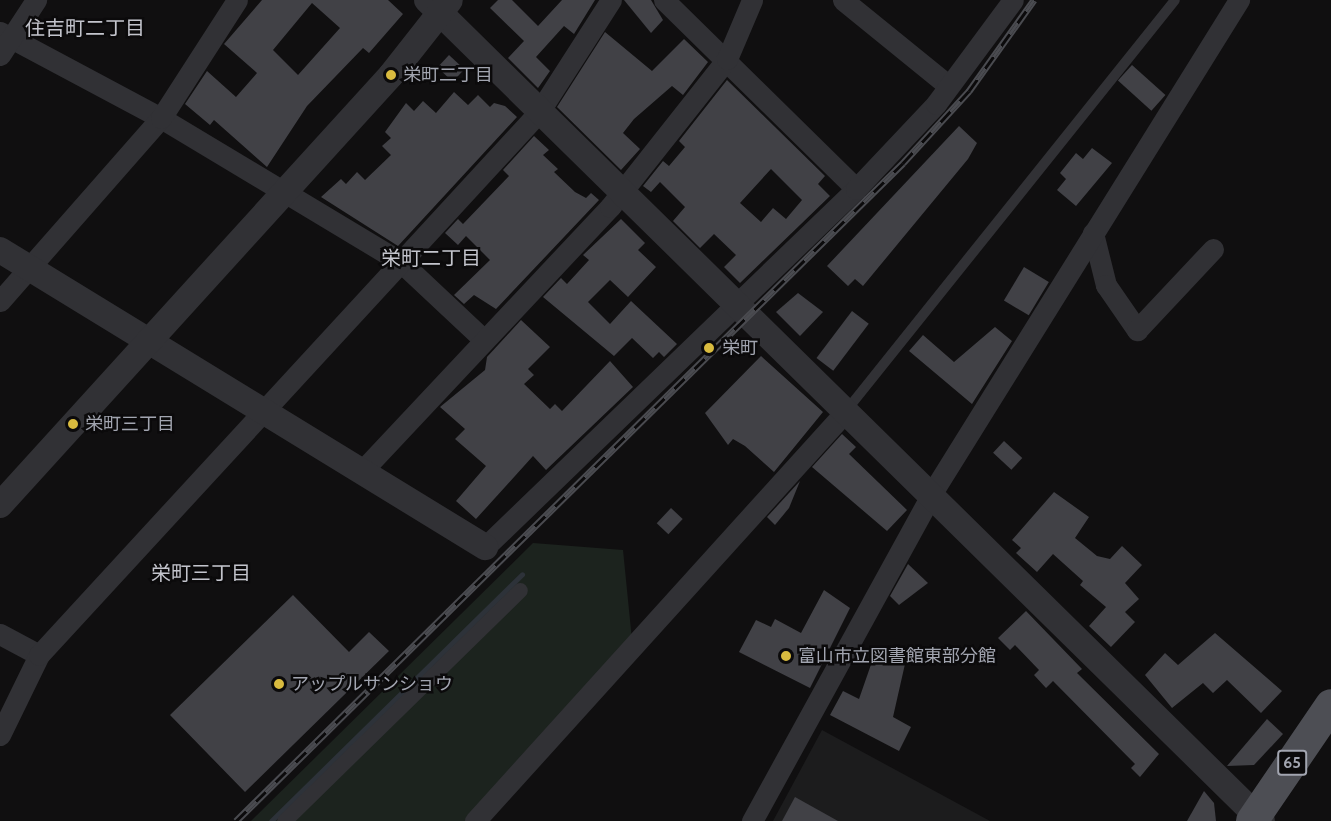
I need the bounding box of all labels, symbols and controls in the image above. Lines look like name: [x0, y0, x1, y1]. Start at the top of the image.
district label: 住吉町二丁目: [25, 16, 145, 40]
place label: 栄町二丁目: [403, 64, 493, 86]
marker: 栄町二丁目: [384, 68, 398, 82]
district label: 栄町二丁目: [381, 246, 481, 270]
place label: 栄町: [722, 337, 758, 359]
marker: 栄町: [700, 339, 718, 357]
place label: 栄町三丁目: [85, 413, 175, 435]
marker: 栄町三丁目: [66, 417, 80, 431]
district label: 栄町三丁目: [151, 561, 251, 585]
place label: 富山市立図書館東部分館: [798, 645, 996, 667]
marker: 富山市立図書館東部分館: [779, 649, 793, 663]
place label: アップルサンショウ: [291, 673, 453, 695]
marker: アップルサンショウ: [272, 677, 286, 691]
road number: 65: [1277, 750, 1307, 776]

